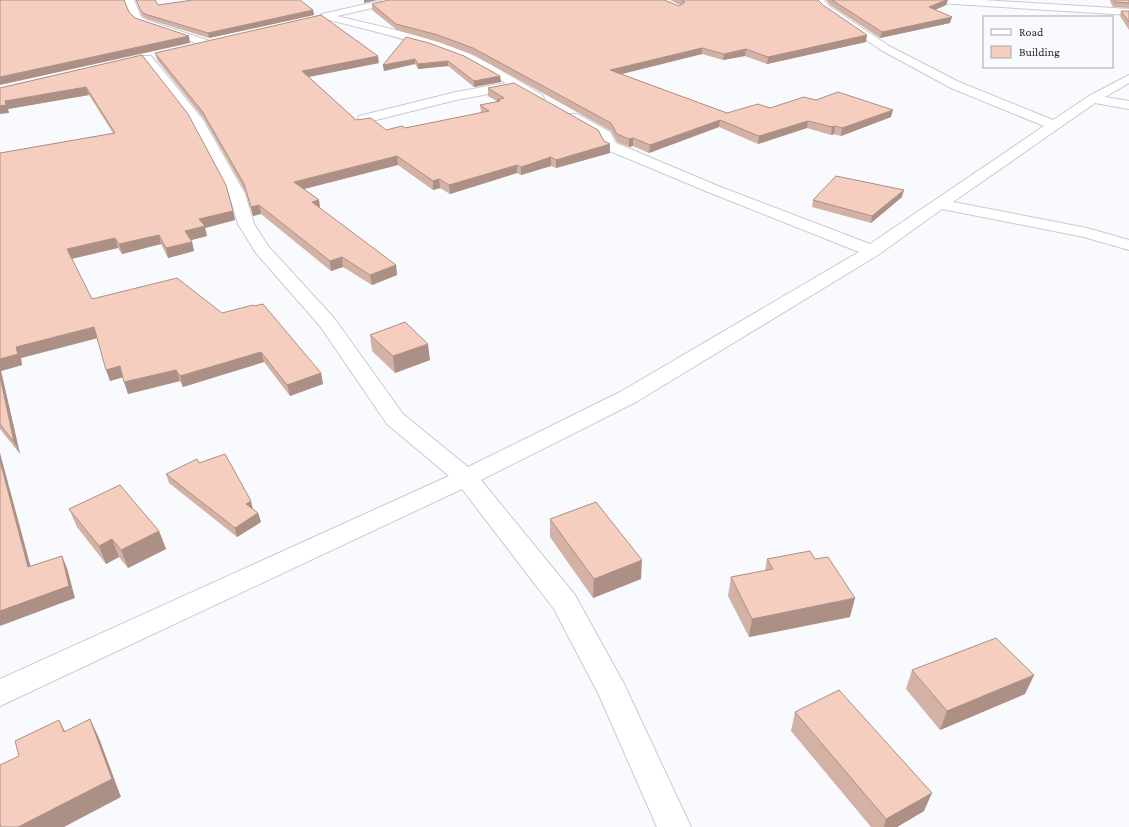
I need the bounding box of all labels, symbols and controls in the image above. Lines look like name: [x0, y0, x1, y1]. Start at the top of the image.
legend: [983, 16, 1113, 68]
text: Road: [1019, 25, 1044, 39]
text: Building: [1019, 45, 1060, 59]

